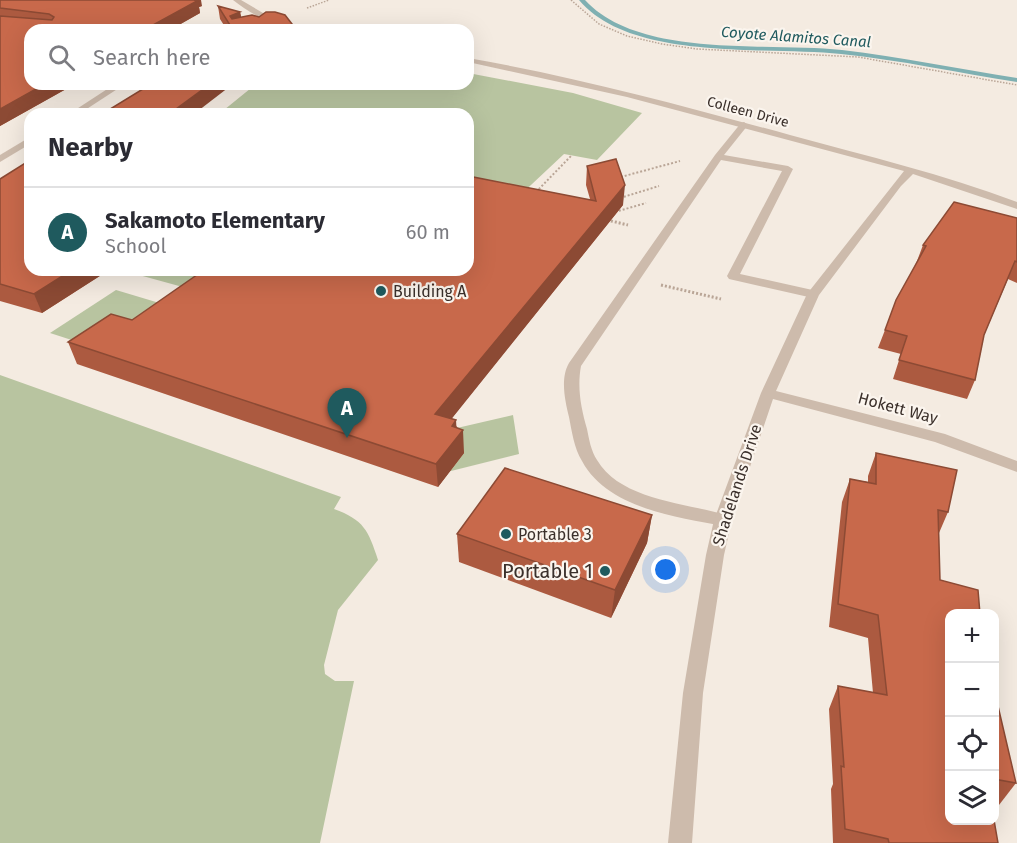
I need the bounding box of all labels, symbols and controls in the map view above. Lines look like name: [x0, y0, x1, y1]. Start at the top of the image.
water label: Coyote Alamitos Canal: [721, 23, 871, 51]
search box: [24, 24, 474, 90]
icon: search: [45, 41, 78, 74]
text: Search here: [93, 44, 211, 71]
street label: Colleen Drive: [705, 93, 791, 131]
text: Nearby: [48, 132, 133, 163]
text: Sakamoto Elementary: [105, 207, 325, 234]
text: A: [62, 220, 73, 244]
text: 60 m: [406, 220, 450, 244]
text: School: [105, 234, 166, 258]
place label: Building A: [393, 282, 467, 301]
marker: Building A: [374, 284, 388, 298]
pin: A: [328, 388, 366, 438]
street label: Hokett Way: [856, 388, 940, 428]
street label: Shadelands Drive: [708, 422, 766, 548]
place label: Portable 3: [518, 525, 592, 544]
marker: Portable 3: [499, 527, 513, 541]
your location: [651, 555, 680, 584]
place label: Portable 1: [502, 559, 593, 583]
marker: Portable 1: [598, 564, 612, 578]
map controls: [945, 609, 999, 825]
button: +: [945, 609, 999, 663]
button: −: [945, 663, 999, 717]
button: locate: [945, 717, 999, 771]
button: layers: [945, 771, 999, 825]

